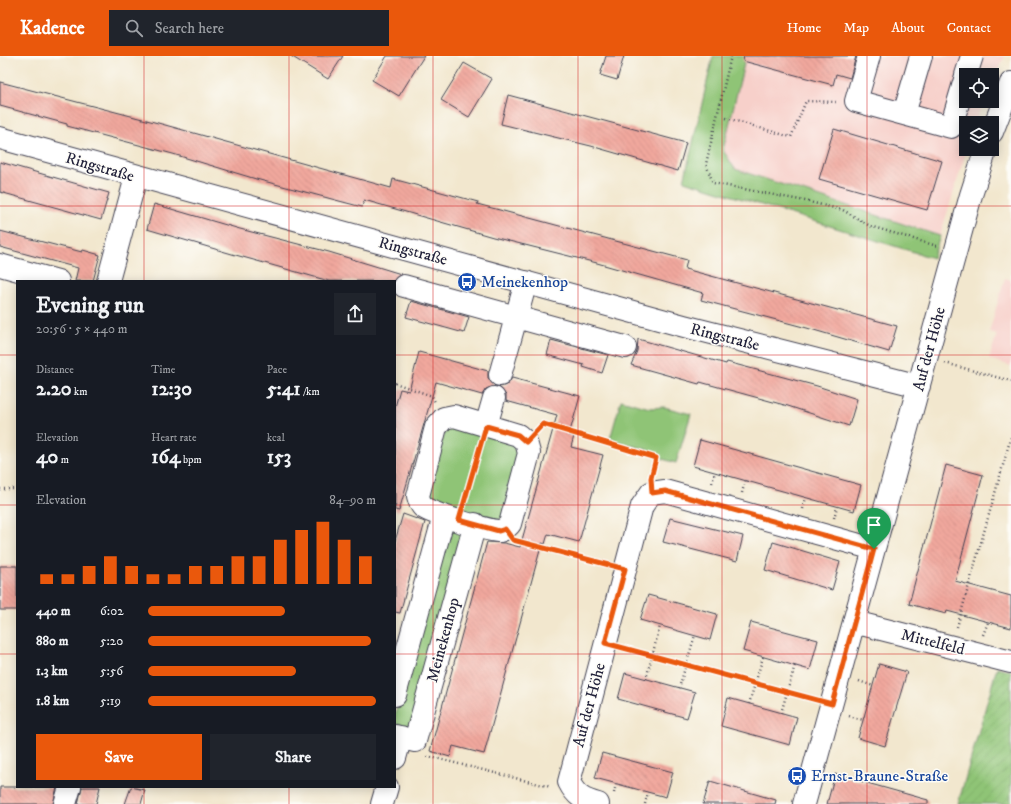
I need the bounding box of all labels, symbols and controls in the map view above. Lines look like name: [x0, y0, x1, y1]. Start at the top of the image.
search box: [109, 10, 389, 46]
text: Kadence: [20, 17, 85, 40]
icon: search: [123, 17, 145, 39]
text: Search here: [155, 19, 224, 38]
text: Home: [787, 19, 821, 37]
text: Map: [843, 19, 869, 37]
text: About: [891, 19, 925, 37]
text: Contact: [947, 19, 991, 37]
map controls: [959, 68, 999, 156]
button: locate: [959, 68, 999, 108]
button: layers: [959, 116, 999, 156]
street label: Ringstraße: [63, 148, 137, 186]
street label: Ringstraße: [376, 232, 450, 270]
bus stop icon: Meinekenhop: [456, 271, 478, 293]
place label: Meinekenhop: [481, 272, 568, 292]
text: Evening run: [36, 292, 144, 319]
button: share: [334, 293, 376, 335]
street label: Auf der Höhe: [908, 304, 950, 393]
street label: Ringstraße: [688, 319, 762, 355]
text: 20:56 · 5 × 440 m: [36, 321, 127, 337]
text: Distance: [36, 363, 74, 377]
text: Time: [151, 363, 175, 377]
text: Pace: [267, 363, 287, 377]
text: 2.20: [36, 377, 71, 402]
text: 12:30: [151, 377, 192, 402]
text: 5:41: [267, 377, 301, 402]
text: km: [71, 385, 88, 399]
text: /km: [301, 385, 320, 399]
text: Elevation: [36, 431, 79, 445]
text: Heart rate: [151, 431, 196, 445]
text: kcal: [267, 431, 285, 445]
text: 40: [36, 445, 58, 470]
text: 164: [151, 445, 181, 470]
text: 153: [267, 445, 291, 470]
text: m: [58, 453, 69, 467]
text: bpm: [181, 453, 202, 467]
text: Elevation: [36, 492, 86, 508]
text: 84–90 m: [329, 492, 376, 508]
pin: [857, 508, 891, 549]
icon: arrive: [863, 514, 885, 536]
street label: Meinekenhop: [422, 595, 464, 685]
text: 440 m: [36, 603, 71, 619]
text: 6:02: [100, 603, 124, 619]
street label: Mittelfeld: [899, 624, 967, 660]
text: 880 m: [36, 633, 69, 649]
text: 5:20: [100, 633, 123, 649]
street label: Auf der Höhe: [568, 660, 610, 749]
text: 1.3 km: [36, 663, 68, 679]
text: 5:56: [100, 663, 123, 679]
text: 1.8 km: [36, 693, 69, 709]
text: 5:19: [100, 693, 121, 709]
button: Save: [36, 734, 202, 780]
button: Share: [210, 734, 376, 780]
bus stop icon: Ernst-Braune-Straße: [786, 765, 808, 787]
place label: Ernst-Braune-Straße: [811, 766, 948, 786]

